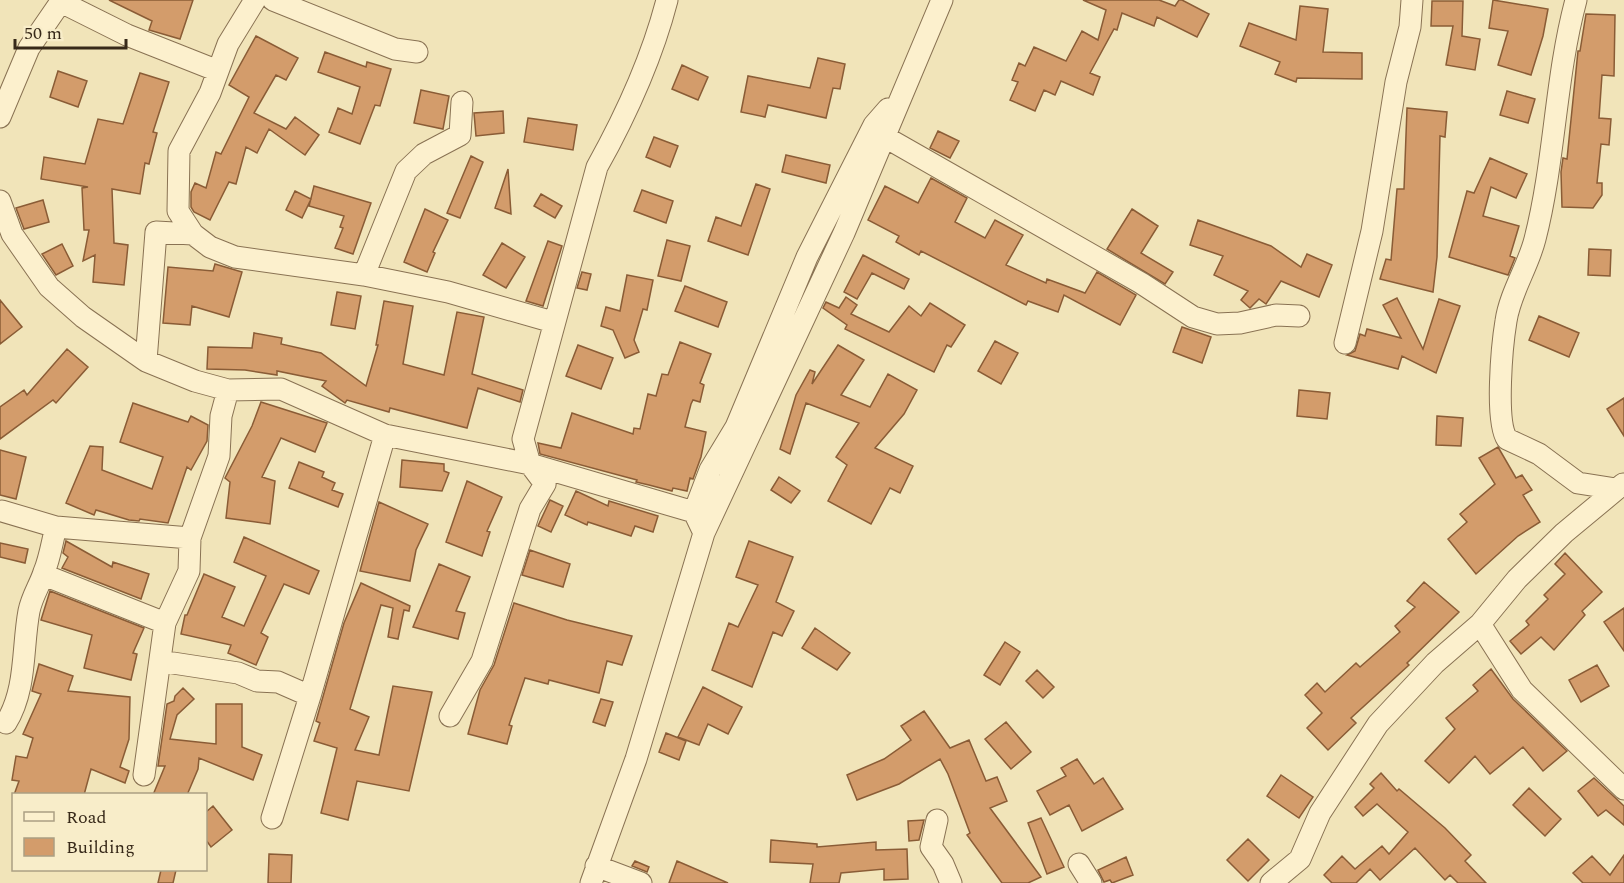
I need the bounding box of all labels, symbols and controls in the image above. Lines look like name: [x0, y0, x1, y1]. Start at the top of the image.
scale bar: [15, 12, 126, 50]
text: 50 m: [24, 20, 62, 47]
legend: [12, 793, 207, 871]
text: Road: [66, 804, 107, 831]
text: Building: [66, 834, 135, 861]

